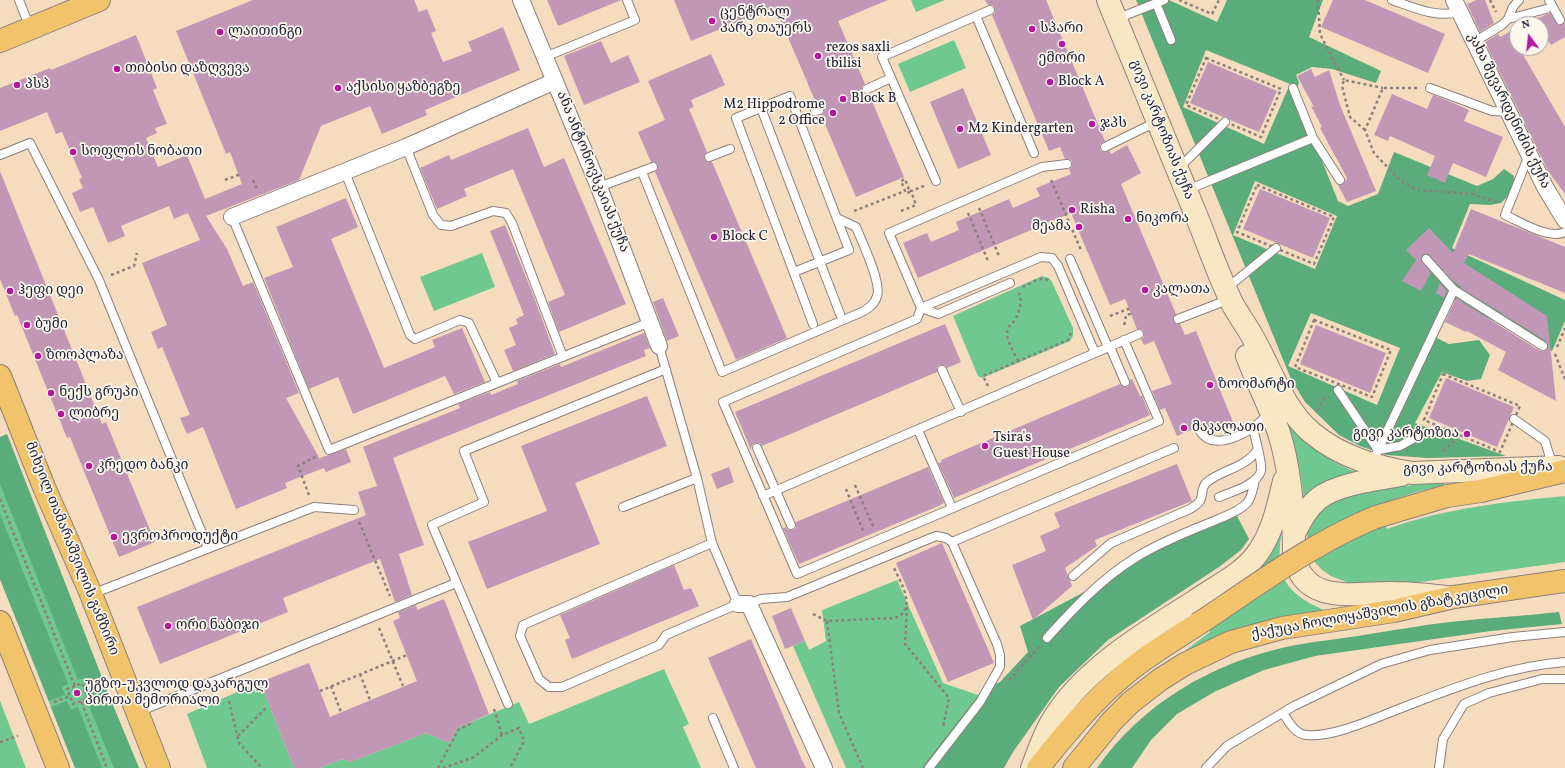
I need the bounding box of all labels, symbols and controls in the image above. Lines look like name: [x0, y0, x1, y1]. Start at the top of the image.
place label: ცენტრალ პარკ თაუერს: [720, 5, 812, 38]
marker: ცენტრალ პარკ თაუერს: [707, 16, 717, 26]
north arrow: [1509, 16, 1549, 56]
text: N: [1520, 17, 1532, 33]
place label: სპარი: [1040, 21, 1083, 37]
place label: ლაითინგი: [228, 24, 302, 40]
marker: სპარი: [1027, 24, 1037, 34]
marker: ლაითინგი: [215, 27, 225, 37]
street label: კახა შევარდენიძის ქუჩა: [1463, 30, 1553, 192]
marker: ემორი: [1057, 39, 1067, 49]
place label: rezos saxli tbilisi: [826, 40, 890, 72]
marker: rezos saxli tbilisi: [813, 51, 823, 61]
place label: ემორი: [1039, 51, 1085, 67]
street label: გივი კარტოზიას ქუჩა: [1125, 58, 1197, 202]
place label: თიბისი დაზღვევა: [125, 61, 250, 77]
marker: თიბისი დაზღვევა: [112, 64, 122, 74]
place label: Block A: [1058, 74, 1105, 90]
place label: პსპ: [25, 77, 49, 93]
marker: Block A: [1045, 77, 1055, 87]
marker: პსპ: [12, 80, 22, 90]
place label: აქსისი ყაზბეგზე: [346, 80, 461, 96]
marker: აქსისი ყაზბეგზე: [333, 83, 343, 93]
street label: ანა ანტონოვსკაიას ქუჩა: [552, 89, 632, 255]
place label: Block B: [851, 91, 896, 107]
marker: Block B: [838, 94, 848, 104]
place label: M2 Hippodrome 2 Office: [723, 97, 825, 130]
marker: M2 Hippodrome 2 Office: [828, 108, 838, 118]
place label: ჯპს: [1100, 116, 1127, 132]
marker: ჯპს: [1087, 119, 1097, 129]
place label: M2 Kindergarten: [968, 121, 1074, 137]
marker: M2 Kindergarten: [955, 124, 965, 134]
place label: სოფლის ნობათი: [81, 144, 202, 160]
marker: სოფლის ნობათი: [68, 147, 78, 157]
place label: Risha: [1080, 202, 1115, 218]
marker: Risha: [1067, 205, 1077, 215]
place label: ნიკორა: [1136, 211, 1189, 227]
marker: ნიკორა: [1123, 214, 1133, 224]
place label: მეამა: [1032, 219, 1071, 235]
marker: მეამა: [1074, 222, 1084, 232]
place label: Block C: [722, 229, 768, 245]
marker: Block C: [709, 232, 719, 242]
place label: კალათა: [1153, 282, 1210, 298]
place label: ჰეფი დეი: [18, 283, 84, 299]
marker: კალათა: [1140, 285, 1150, 295]
marker: ჰეფი დეი: [5, 286, 15, 296]
place label: ბუმი: [35, 317, 68, 333]
marker: ბუმი: [22, 320, 32, 330]
place label: ზოოპლაზა: [46, 348, 124, 364]
marker: ზოოპლაზა: [33, 351, 43, 361]
place label: ზოომარტი: [1218, 377, 1295, 393]
marker: ზოომარტი: [1205, 380, 1215, 390]
place label: ნექს გრუპი: [59, 385, 138, 401]
marker: ნექს გრუპი: [46, 388, 56, 398]
place label: ლიბრე: [69, 406, 119, 422]
marker: ლიბრე: [56, 409, 66, 419]
place label: მაკალათი: [1192, 420, 1264, 436]
marker: მაკალათი: [1179, 423, 1189, 433]
place label: გივი კარტოზია: [1353, 426, 1459, 442]
marker: გივი კარტოზია: [1462, 429, 1472, 439]
place label: Tsira's Guest House: [993, 430, 1070, 462]
street label: მიხეილ თამარაშვილის გამზირი: [20, 440, 122, 658]
marker: Tsira's Guest House: [980, 441, 990, 451]
place label: კრედო ბანკი: [97, 458, 188, 474]
street label: გივი კარტოზიას ქუჩა: [1403, 459, 1553, 479]
marker: კრედო ბანკი: [84, 461, 94, 471]
place label: ევროპროდუქტი: [122, 529, 238, 545]
marker: ევროპროდუქტი: [109, 532, 119, 542]
street label: ქაქუცა ჩოლოყაშვილის გზატკეცილი: [1250, 582, 1510, 644]
place label: ორი ნაბიჯი: [176, 618, 259, 634]
marker: ორი ნაბიჯი: [163, 621, 173, 631]
place label: უგზო-უკვლოდ დაკარგულ პირთა მემორიალი: [85, 677, 268, 710]
marker: უგზო-უკვლოდ დაკარგულ პირთა მემორიალი: [72, 688, 82, 698]

